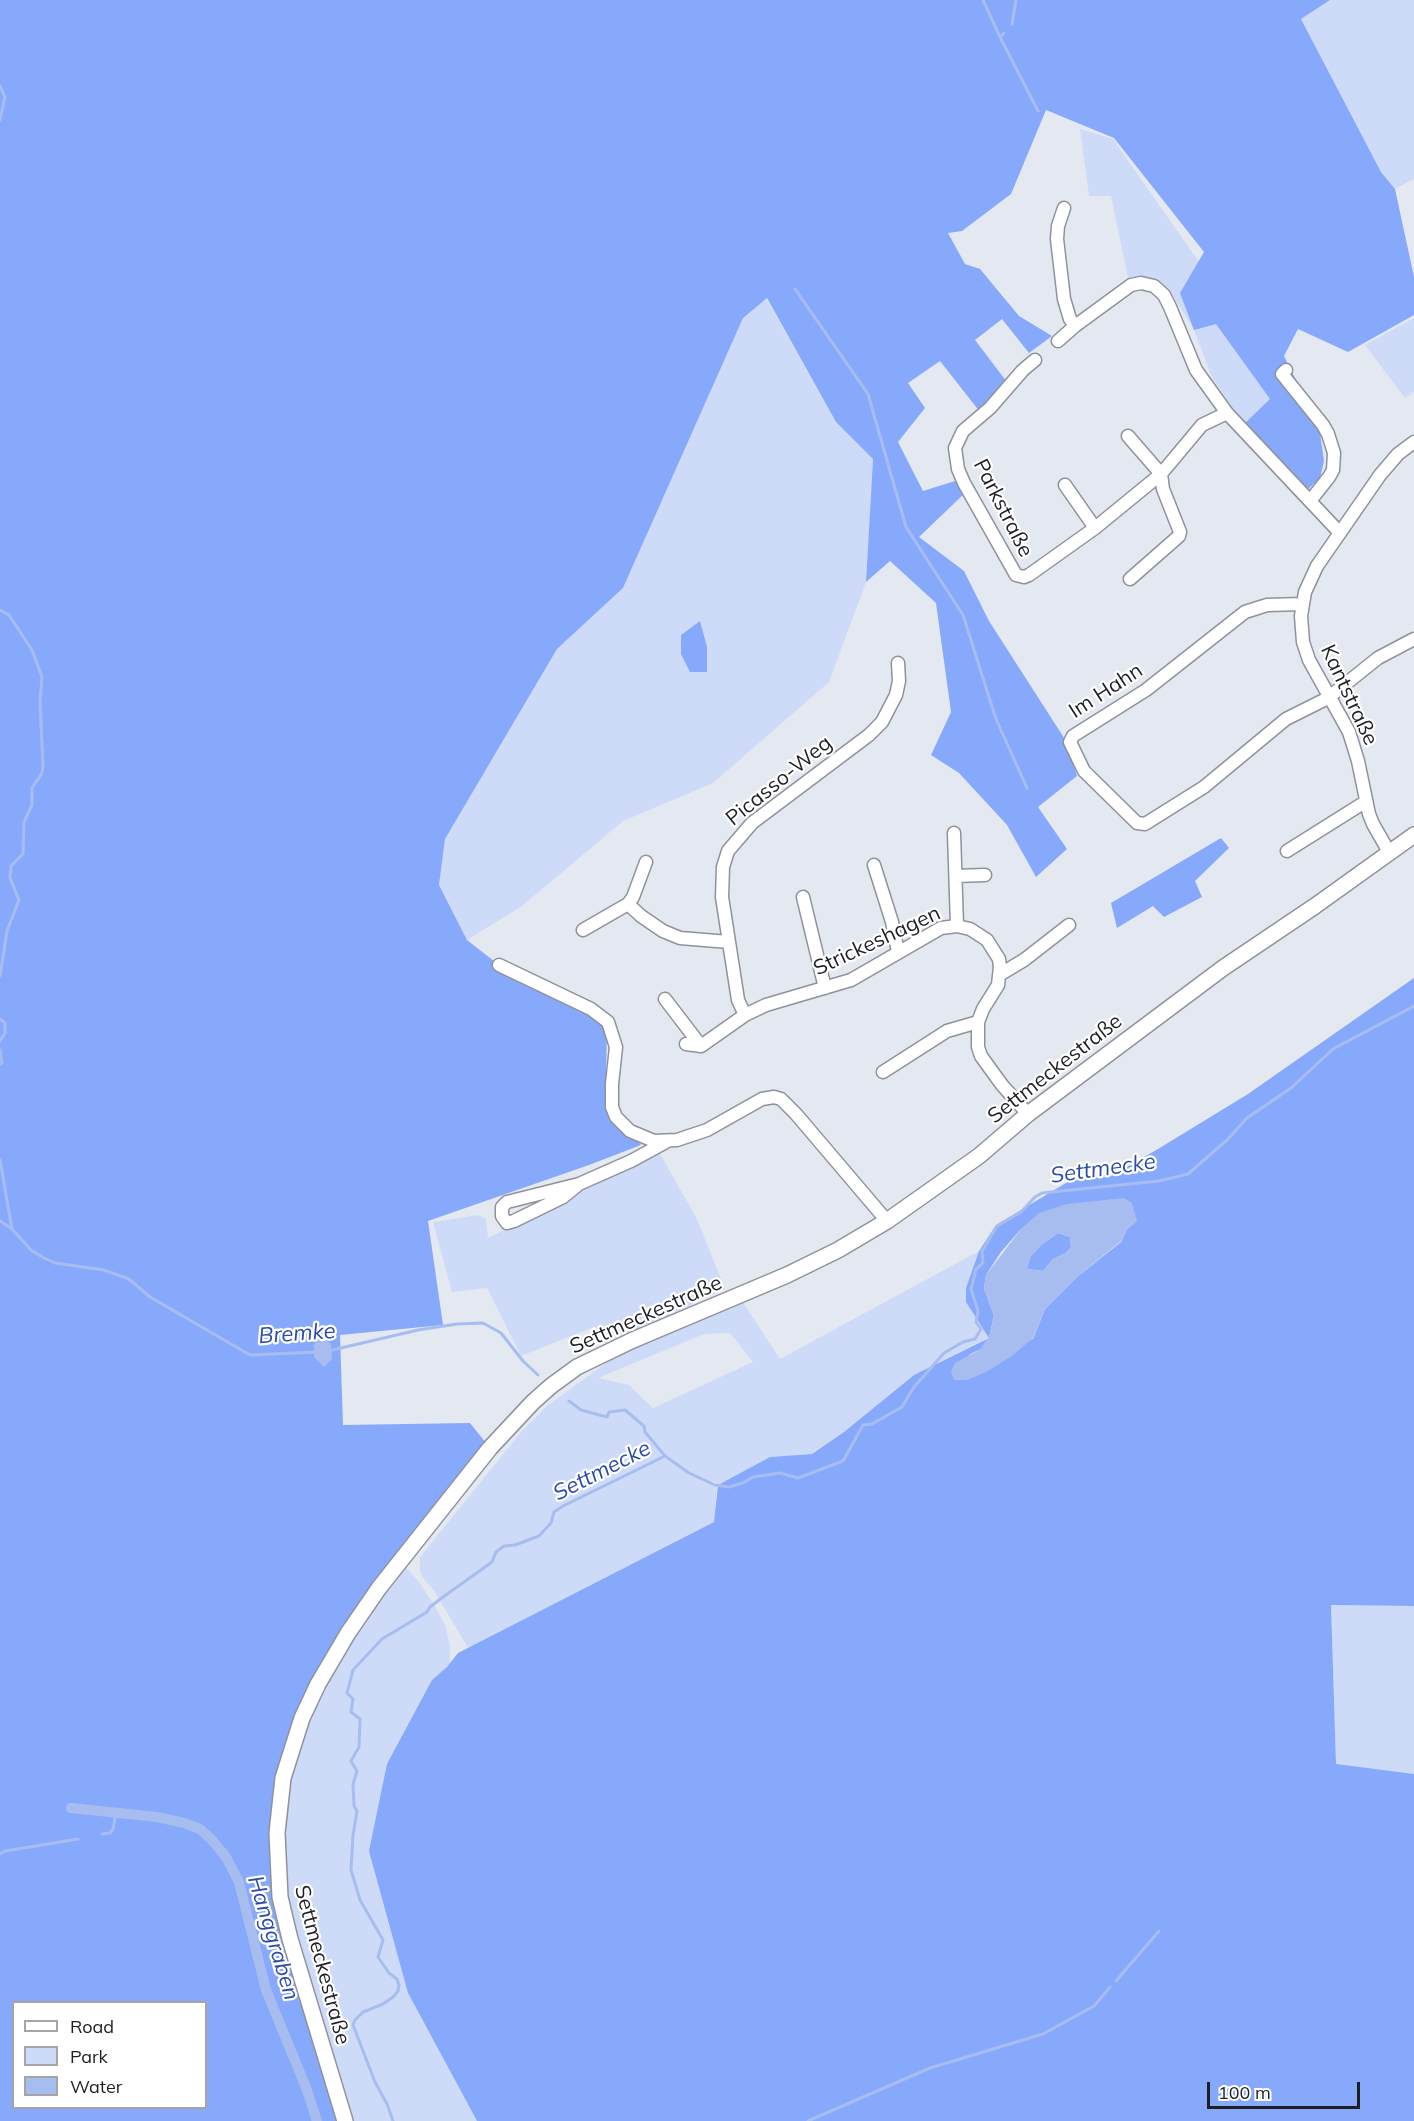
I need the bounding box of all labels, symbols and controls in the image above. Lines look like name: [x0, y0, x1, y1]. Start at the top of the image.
street label: Parkstraße: [968, 455, 1038, 561]
street label: Kantstraße: [1315, 641, 1383, 749]
street label: Im Hahn: [1064, 658, 1148, 724]
street label: Picasso-Weg: [721, 731, 837, 831]
street label: Strickeshagen: [810, 901, 944, 981]
street label: Settmeckestraße: [983, 1009, 1127, 1129]
water label: Settmecke: [1049, 1149, 1157, 1189]
street label: Settmeckestraße: [566, 1270, 726, 1360]
water label: Bremke: [258, 1318, 336, 1350]
water label: Settmecke: [549, 1435, 655, 1507]
water label: Hanggraben: [242, 1873, 304, 2003]
street label: Settmeckestraße: [289, 1883, 355, 2047]
legend: [12, 2001, 207, 2109]
text: Road: [70, 2015, 114, 2038]
text: Park: [70, 2045, 108, 2068]
scale bar: [1210, 2070, 1363, 2108]
text: Water: [70, 2075, 122, 2098]
text: 100 m: [1218, 2081, 1271, 2104]

